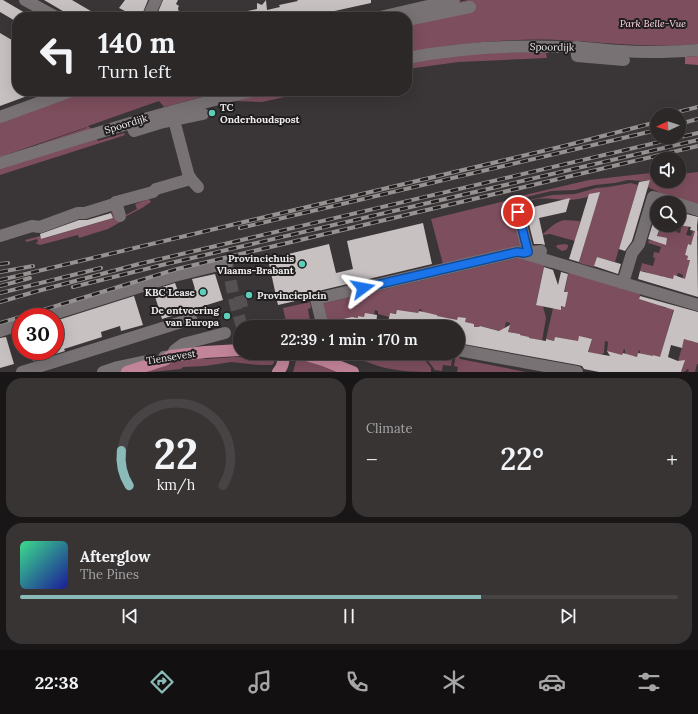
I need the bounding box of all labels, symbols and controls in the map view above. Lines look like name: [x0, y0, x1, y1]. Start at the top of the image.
park label: Park Belle-Vue: [620, 17, 686, 30]
text: 140 m: [98, 25, 176, 61]
icon: left: [32, 28, 84, 80]
street label: Spoordijk: [530, 40, 575, 54]
text: Turn left: [98, 60, 171, 83]
place label: TC Onderhoudspost: [220, 101, 300, 126]
marker: TC Onderhoudspost: [207, 108, 217, 118]
north arrow: [650, 108, 686, 144]
map controls: [650, 108, 686, 232]
street label: Spoordijk: [103, 111, 150, 137]
button: sound: [650, 152, 686, 188]
pin: [501, 195, 535, 229]
button: search: [650, 196, 686, 232]
icon: arrive: [507, 201, 529, 223]
place label: Provinciehuis Vlaams-Brabant: [217, 252, 295, 277]
marker: Provinciehuis Vlaams-Brabant: [297, 259, 307, 269]
position arrow: [342, 267, 384, 309]
place label: KBC Lease: [145, 286, 196, 299]
marker: KBC Lease: [198, 287, 208, 297]
place label: Provincieplein: [257, 289, 327, 302]
marker: Provincieplein: [244, 290, 254, 300]
place label: De ontvoering van Europa: [151, 304, 220, 329]
speed limit sign: 30: [12, 308, 64, 360]
marker: De ontvoering van Europa: [222, 311, 232, 321]
text: 22:39 · 1 min · 170 m: [280, 330, 418, 349]
street label: Tiensevest: [145, 347, 197, 367]
text: Climate: [366, 420, 413, 437]
text: 22: [154, 426, 198, 479]
text: 22°: [500, 440, 544, 478]
text: −: [366, 445, 378, 473]
text: +: [666, 445, 678, 473]
text: km/h: [157, 475, 196, 494]
text: Afterglow: [80, 547, 150, 566]
text: The Pines: [80, 566, 139, 583]
icon: previous: [119, 605, 141, 627]
icon: pause: [338, 605, 360, 627]
icon: next: [557, 605, 579, 627]
icon: directions: [148, 668, 176, 696]
icon: music: [246, 668, 274, 696]
icon: phone: [343, 668, 371, 696]
icon: climate: [440, 668, 468, 696]
icon: car: [538, 668, 566, 696]
icon: filters: [635, 668, 663, 696]
text: 22:38: [35, 671, 79, 694]

